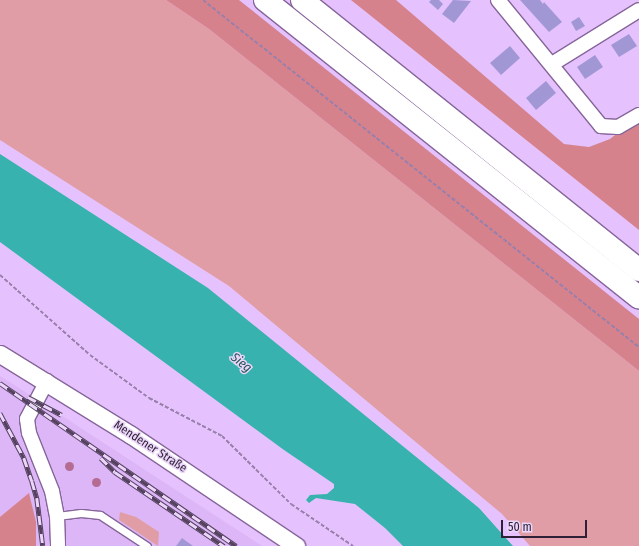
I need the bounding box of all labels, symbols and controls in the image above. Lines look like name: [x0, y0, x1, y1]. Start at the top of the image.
water label: Sieg: [227, 350, 255, 376]
street label: Mendener Straße: [111, 418, 189, 476]
scale bar: [503, 512, 589, 538]
text: 50 m: [508, 520, 532, 534]

